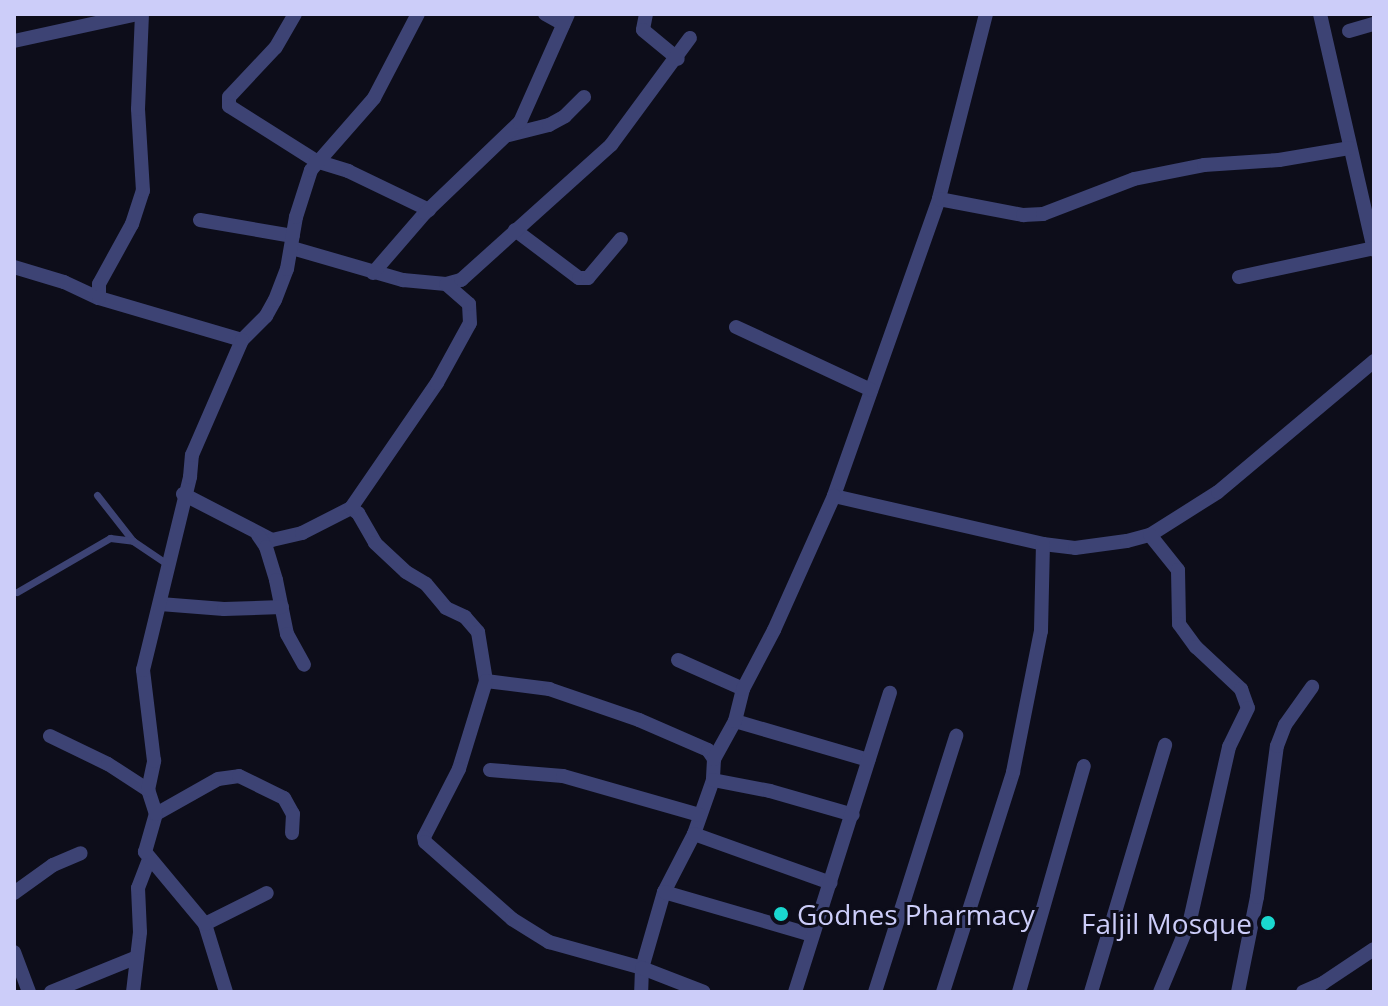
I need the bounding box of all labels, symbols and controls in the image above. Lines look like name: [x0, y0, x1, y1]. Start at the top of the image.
place label: Godnes Pharmacy: [797, 897, 1035, 931]
marker: Godnes Pharmacy: [772, 905, 790, 923]
place label: Faljil Mosque: [1081, 906, 1252, 940]
marker: Faljil Mosque: [1259, 914, 1277, 932]

